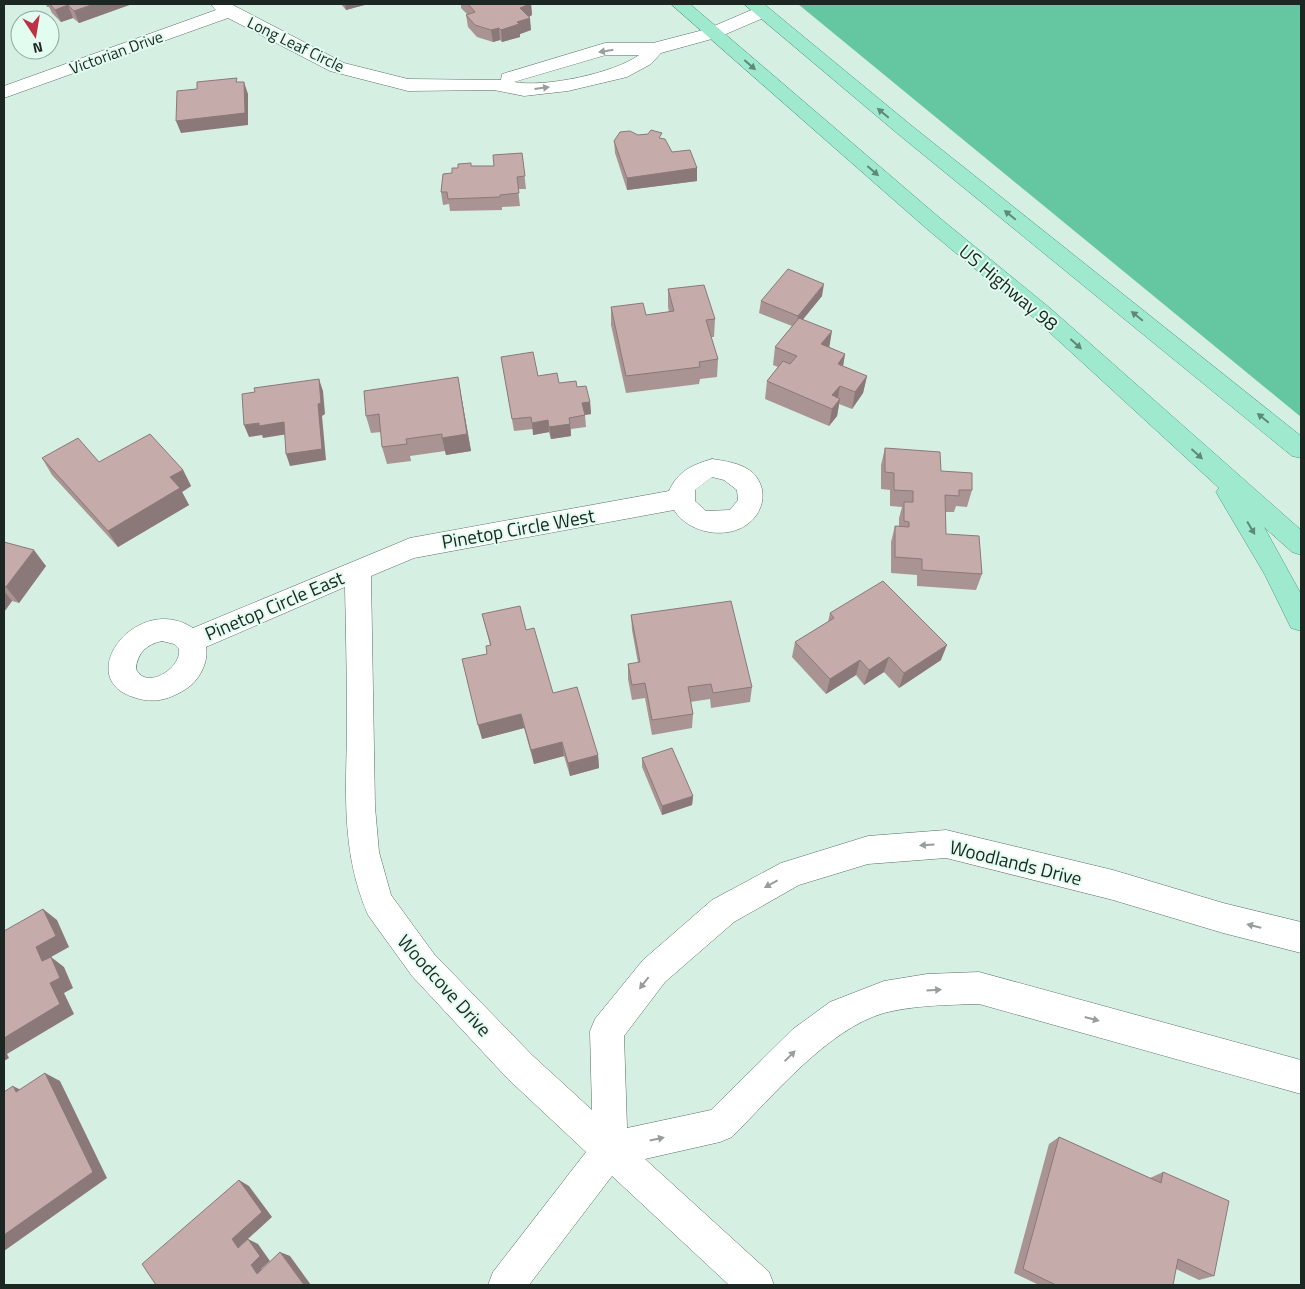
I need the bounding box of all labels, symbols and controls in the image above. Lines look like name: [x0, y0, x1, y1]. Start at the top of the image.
north arrow: [10, 10, 60, 60]
street label: Long Leaf Circle: [243, 10, 349, 78]
street label: Victorian Drive: [66, 24, 166, 80]
text: N: [31, 37, 45, 59]
one-way arrow: [597, 47, 613, 55]
one-way arrow: [743, 59, 756, 70]
one-way arrow: [534, 84, 550, 92]
one-way arrow: [877, 107, 890, 118]
one-way arrow: [866, 166, 879, 177]
one-way arrow: [1004, 209, 1017, 220]
street label: US Highway 98: [953, 237, 1065, 338]
one-way arrow: [1130, 311, 1143, 322]
one-way arrow: [1070, 339, 1083, 350]
one-way arrow: [1257, 413, 1270, 424]
one-way arrow: [1190, 448, 1203, 459]
street label: Pinetop Circle West: [439, 500, 597, 556]
one-way arrow: [1246, 522, 1255, 535]
street label: Pinetop Circle East: [200, 562, 349, 647]
street label: Woodlands Drive: [947, 832, 1085, 892]
one-way arrow: [919, 841, 935, 849]
one-way arrow: [764, 880, 779, 888]
one-way arrow: [1246, 922, 1261, 930]
street label: Woodcove Drive: [391, 927, 499, 1043]
one-way arrow: [639, 976, 650, 989]
one-way arrow: [926, 985, 942, 993]
one-way arrow: [1084, 1015, 1099, 1023]
one-way arrow: [784, 1050, 796, 1062]
one-way arrow: [650, 1135, 665, 1143]

